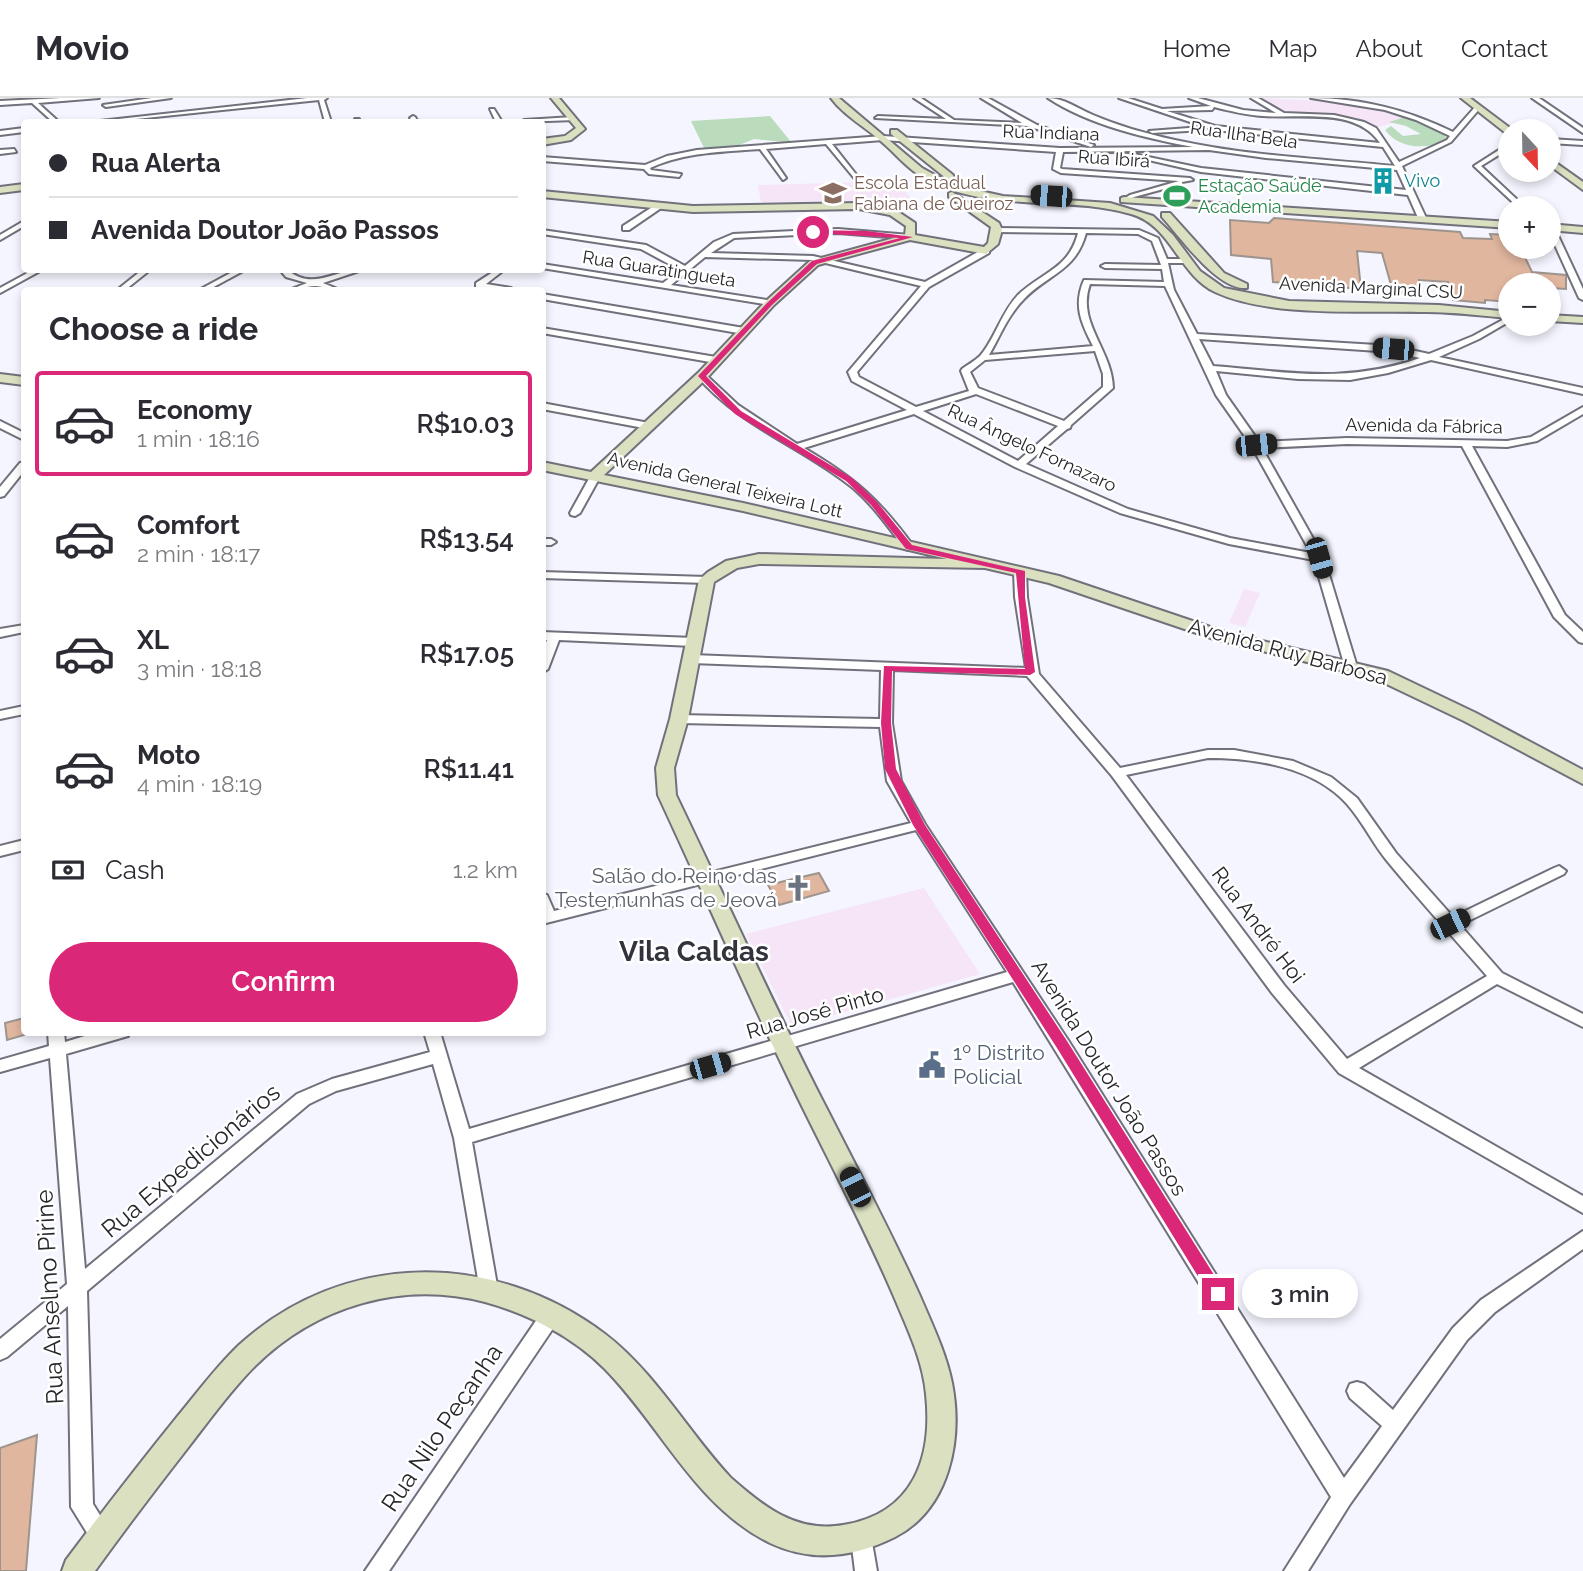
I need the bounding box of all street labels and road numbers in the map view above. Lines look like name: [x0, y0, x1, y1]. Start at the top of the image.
street label: Rua Ilha Bela: [1189, 117, 1299, 152]
street label: Rua Indiana: [1002, 120, 1100, 145]
street label: Rua Ibirá: [1077, 146, 1151, 171]
street label: Rua Guaratingueta: [581, 246, 737, 291]
street label: Avenida Marginal CSU: [1279, 272, 1464, 303]
street label: Rua Ângelo Fornazaro: [945, 398, 1120, 496]
street label: Avenida da Fábrica: [1345, 414, 1503, 437]
street label: Avenida General Teixeira Lott: [606, 447, 845, 522]
street label: Avenida Ruy Barbosa: [1186, 613, 1391, 690]
street label: Rua André Hoi: [1207, 862, 1310, 988]
street label: Avenida Doutor João Passos: [1026, 955, 1192, 1200]
street label: Rua José Pinto: [743, 981, 886, 1044]
street label: Rua Expedicionários: [96, 1078, 286, 1244]
street label: Rua Anselmo Pirine: [29, 1189, 70, 1405]
street label: Rua Nilo Peçanha: [375, 1338, 508, 1517]

